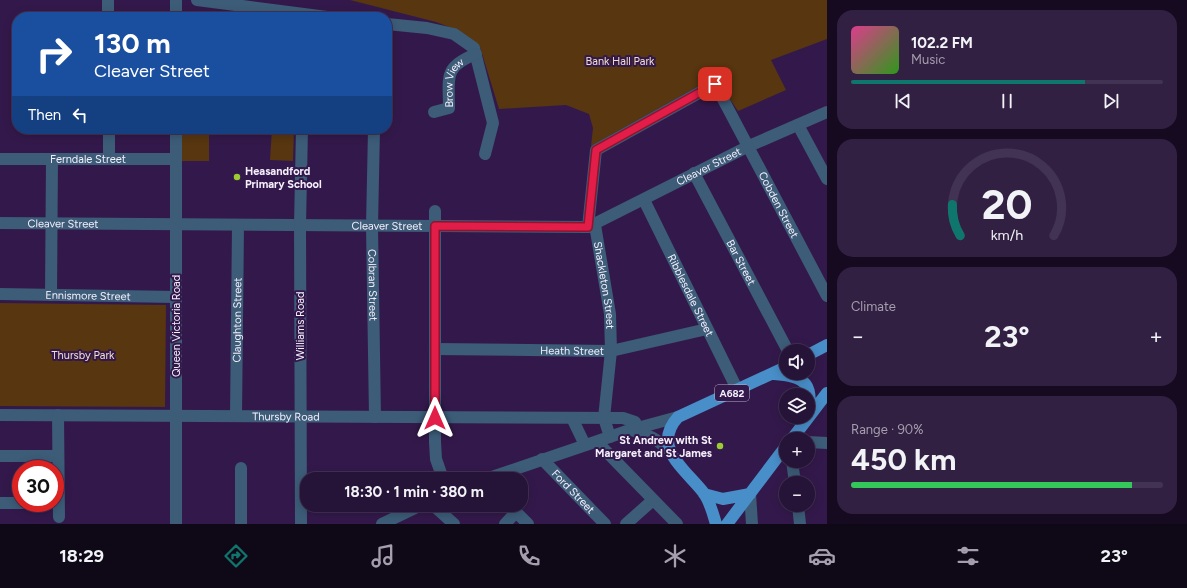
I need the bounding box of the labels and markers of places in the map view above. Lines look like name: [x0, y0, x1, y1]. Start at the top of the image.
pin: [698, 67, 732, 101]
place label: Heasandford Primary School: [245, 165, 322, 191]
marker: Heasandford Primary School: [232, 172, 242, 182]
place label: St Andrew with St Margaret and St James: [595, 434, 713, 460]
marker: St Andrew with St Margaret and St James: [715, 441, 725, 451]

